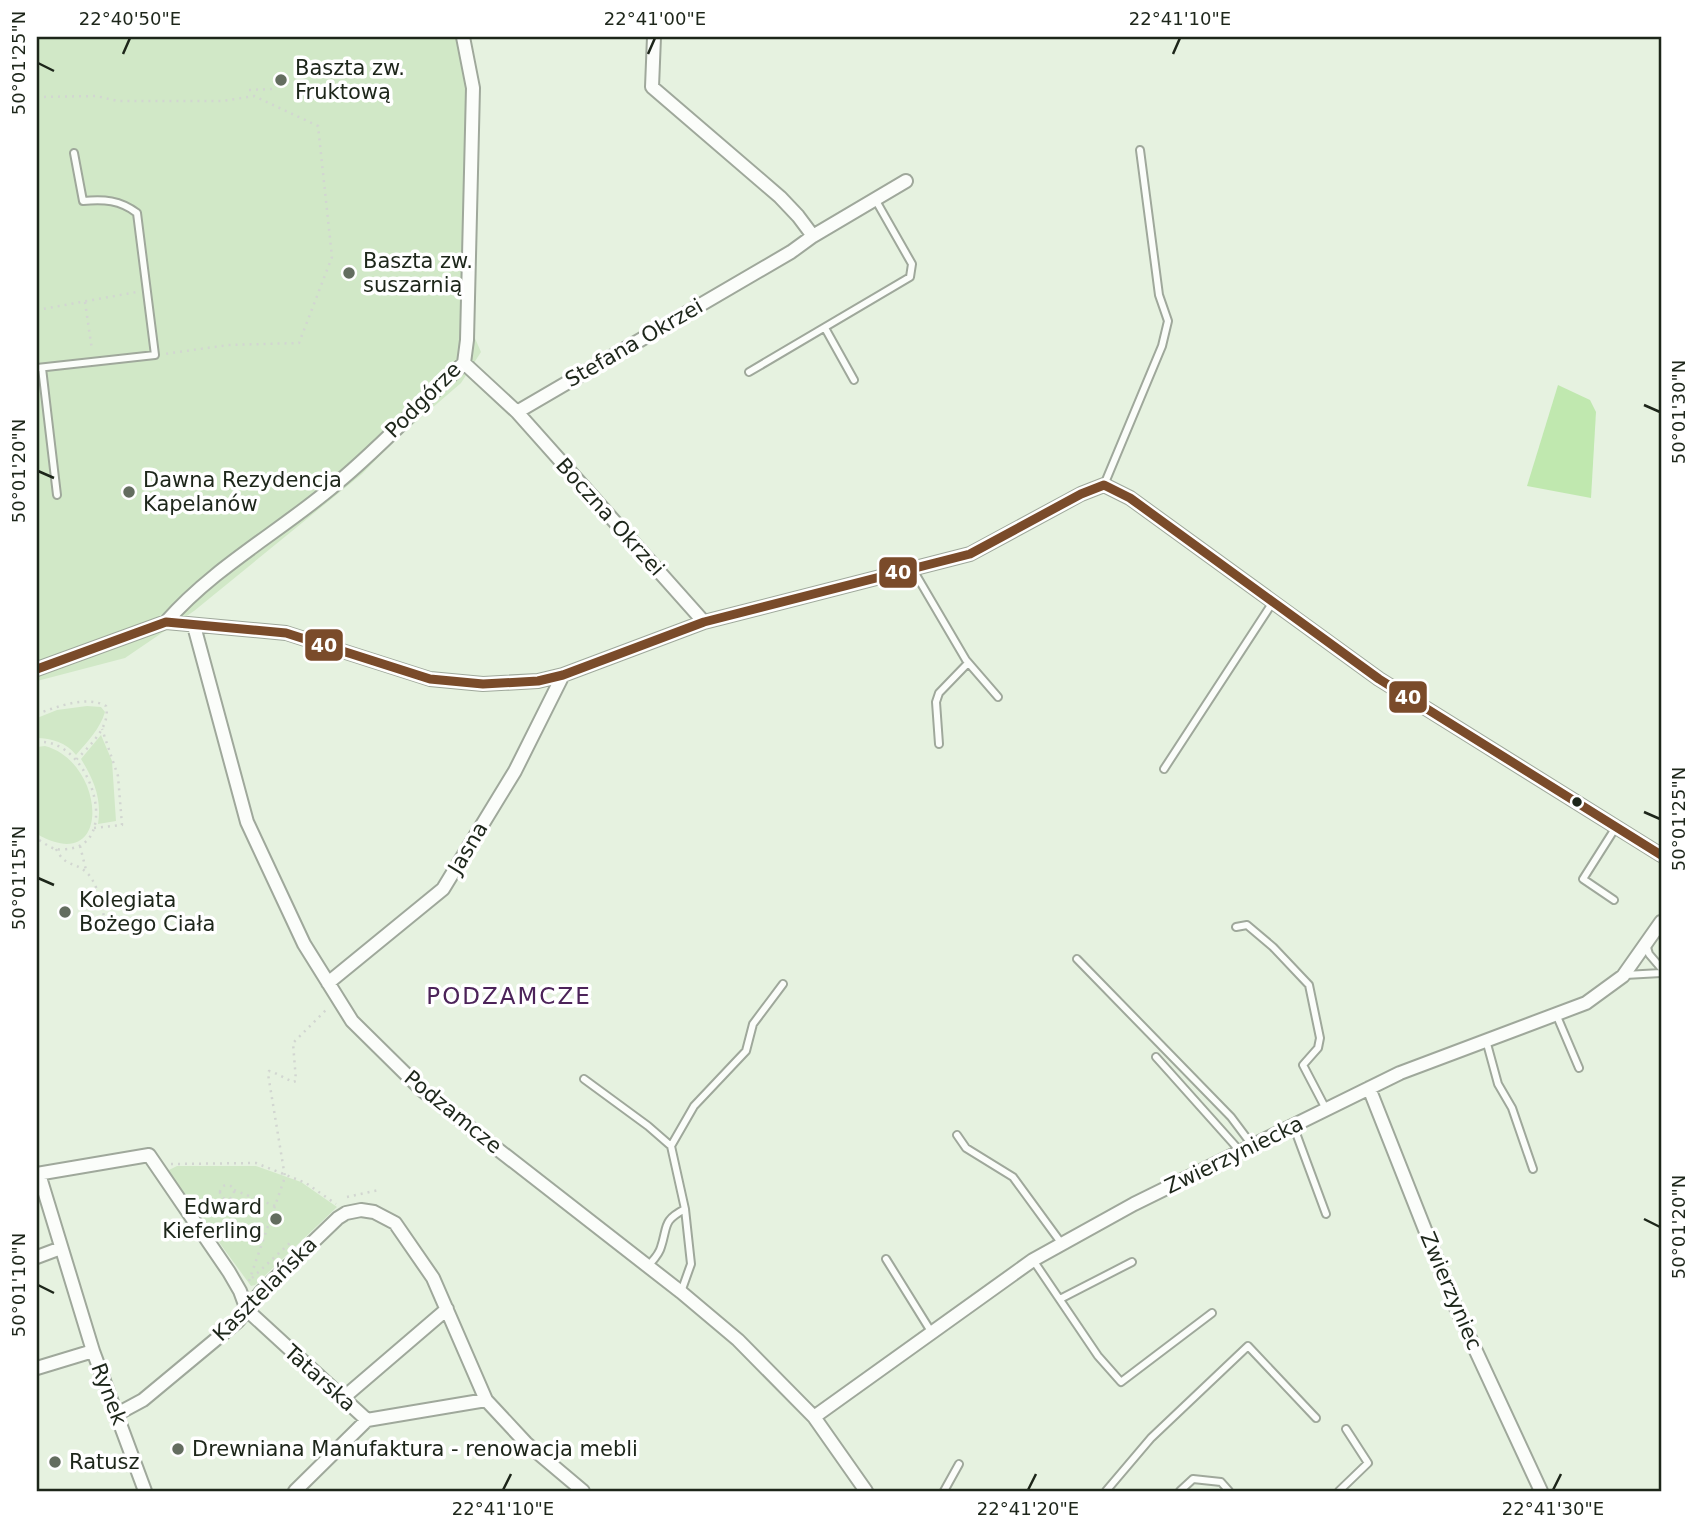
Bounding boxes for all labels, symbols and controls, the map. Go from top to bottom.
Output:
text: 22°40'50"E [79,8,181,29]
text: 22°41'00"E [604,8,706,29]
text: 22°41'10"E [1129,8,1231,29]
text: 50°01'25"N [8,11,29,115]
place label: Baszta zw. Fruktową [295,56,405,104]
marker: Baszta zw. Fruktową [273,72,289,88]
place label: Baszta zw. suszarnią [363,249,473,297]
marker: Baszta zw. suszarnią [341,265,357,281]
street label: Stefana Okrzei [561,294,707,392]
street label: Podgórze [380,357,466,443]
text: 50°01'30"N [1668,360,1689,464]
text: 50°01'20"N [8,419,29,523]
street label: Boczna Okrzei [551,453,669,581]
place label: Dawna Rezydencja Kapelanów [143,468,342,516]
marker: Dawna Rezydencja Kapelanów [121,484,137,500]
line badge: 40 [878,556,918,589]
text: 40 [885,561,911,583]
line badge: 40 [304,628,344,662]
text: 40 [311,634,337,656]
line badge: 40 [1388,680,1428,714]
text: 40 [1395,686,1421,708]
text: 50°01'25"N [1668,767,1689,871]
unlabelled marker [1570,795,1584,809]
street label: Jasna [442,818,493,880]
text: 50°01'15"N [8,826,29,930]
place label: Kolegiata Bożego Ciała [79,888,215,936]
marker: Kolegiata Bożego Ciała [57,904,73,920]
district label: PODZAMCZE [426,983,592,1009]
street label: Podzamcze [400,1066,506,1158]
street label: Zwierzyniecka [1161,1111,1307,1199]
text: 50°01'20"N [1668,1175,1689,1279]
place label: Edward Kieferling [162,1195,262,1243]
marker: Edward Kieferling [268,1211,284,1227]
street label: Zwierzyniec [1415,1228,1487,1354]
street label: Kasztelańska [208,1232,322,1346]
text: 50°01'10"N [8,1233,29,1337]
street label: Tatarska [279,1339,361,1416]
street label: Rynek [86,1360,132,1429]
place label: Drewniana Manufaktura - renowacja mebli [192,1437,638,1461]
marker: Drewniana Manufaktura - renowacja mebli [170,1441,186,1457]
place label: Ratusz [69,1450,140,1474]
marker: Ratusz [47,1454,63,1470]
text: 22°41'10"E [452,1498,554,1519]
text: 22°41'20"E [977,1498,1079,1519]
text: 22°41'30"E [1502,1498,1604,1519]

